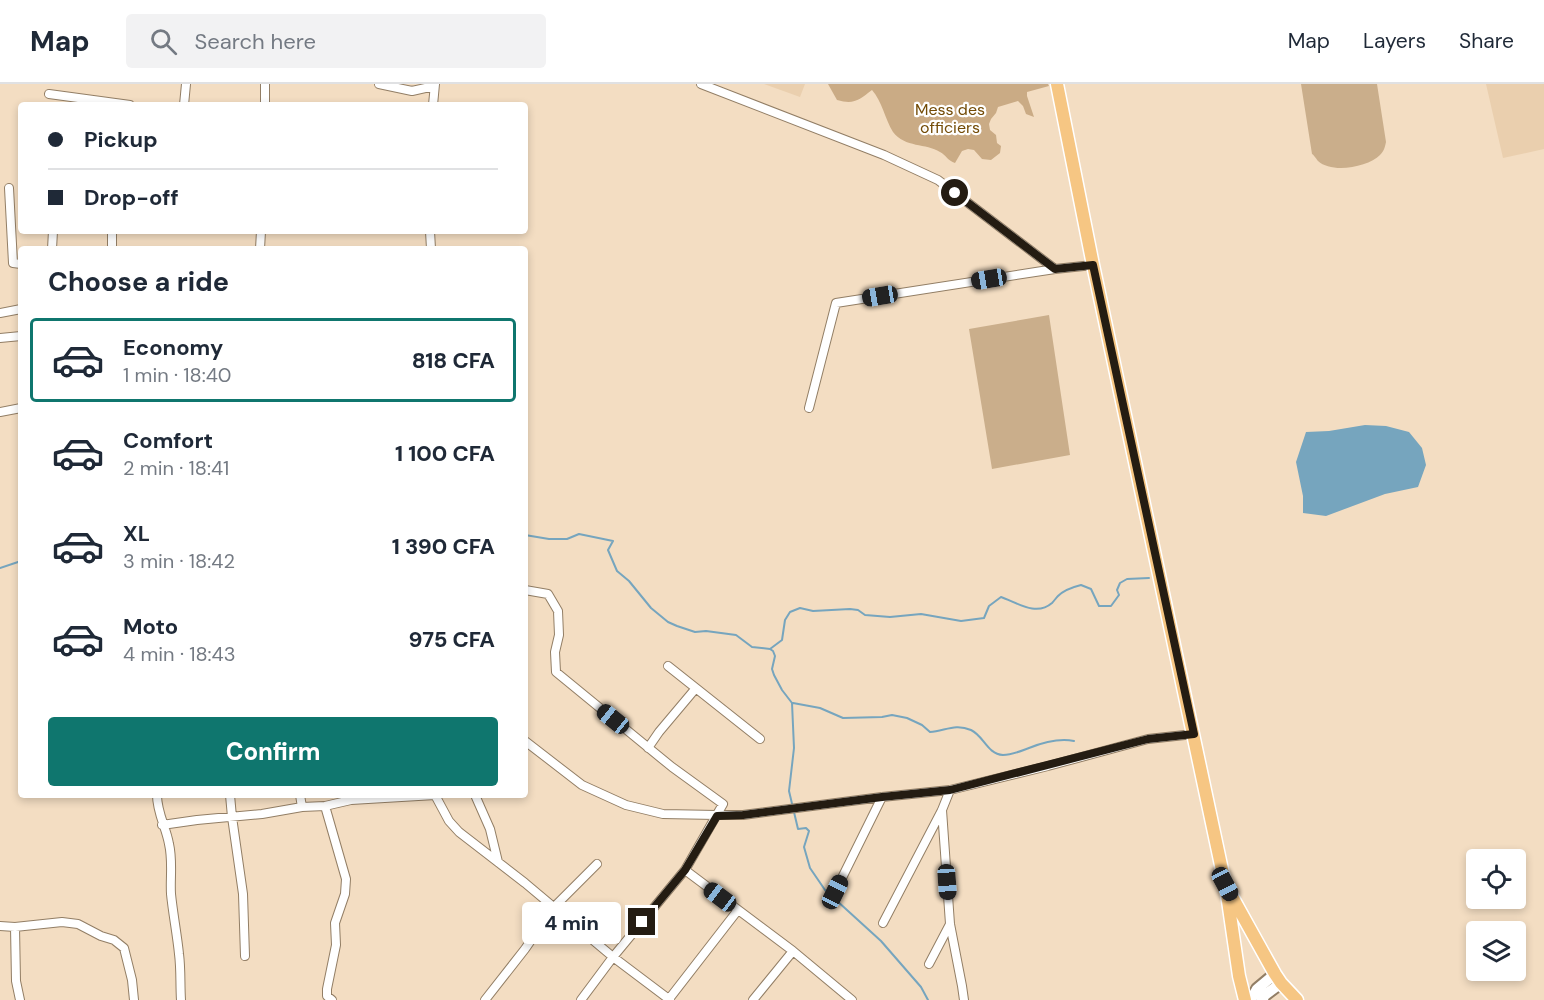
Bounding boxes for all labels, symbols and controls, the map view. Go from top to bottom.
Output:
search box [126,14,546,68]
text: Map [30,23,90,60]
icon: search [147,25,180,58]
text: Search here [195,27,316,56]
text: Map [1288,27,1330,55]
text: Layers [1363,27,1426,55]
text: Share [1459,27,1514,55]
park label: Mess des officiers [915,99,985,138]
text: Pickup [84,125,158,154]
route start [941,179,968,206]
text: Drop-off [84,183,179,212]
text: Choose a ride [48,264,229,299]
car [970,267,1008,291]
car [861,284,899,308]
icon: car [51,333,105,387]
text: Economy [123,333,223,362]
text: 818 CFA [412,346,495,375]
text: 1 min · 18:40 [123,362,232,388]
icon: car [51,426,105,480]
text: Comfort [123,426,213,455]
text: 1 100 CFA [395,439,495,468]
text: 2 min · 18:41 [123,455,229,481]
icon: car [51,519,105,573]
text: XL [123,519,150,548]
text: 1 390 CFA [392,532,495,561]
text: 3 min · 18:42 [123,548,235,574]
icon: car [51,612,105,666]
text: Moto [123,612,178,641]
text: 975 CFA [409,625,495,654]
text: 4 min · 18:43 [123,641,236,667]
car [593,701,633,737]
button: Confirm [48,717,498,786]
map controls [1466,849,1526,981]
button: locate [1466,849,1526,909]
car [937,863,957,901]
car [1209,864,1241,904]
car [819,872,851,912]
car [700,879,740,915]
callout: 4 min [522,901,621,943]
route end [628,908,655,935]
text: 4 min [544,910,599,936]
button: layers [1466,921,1526,981]

